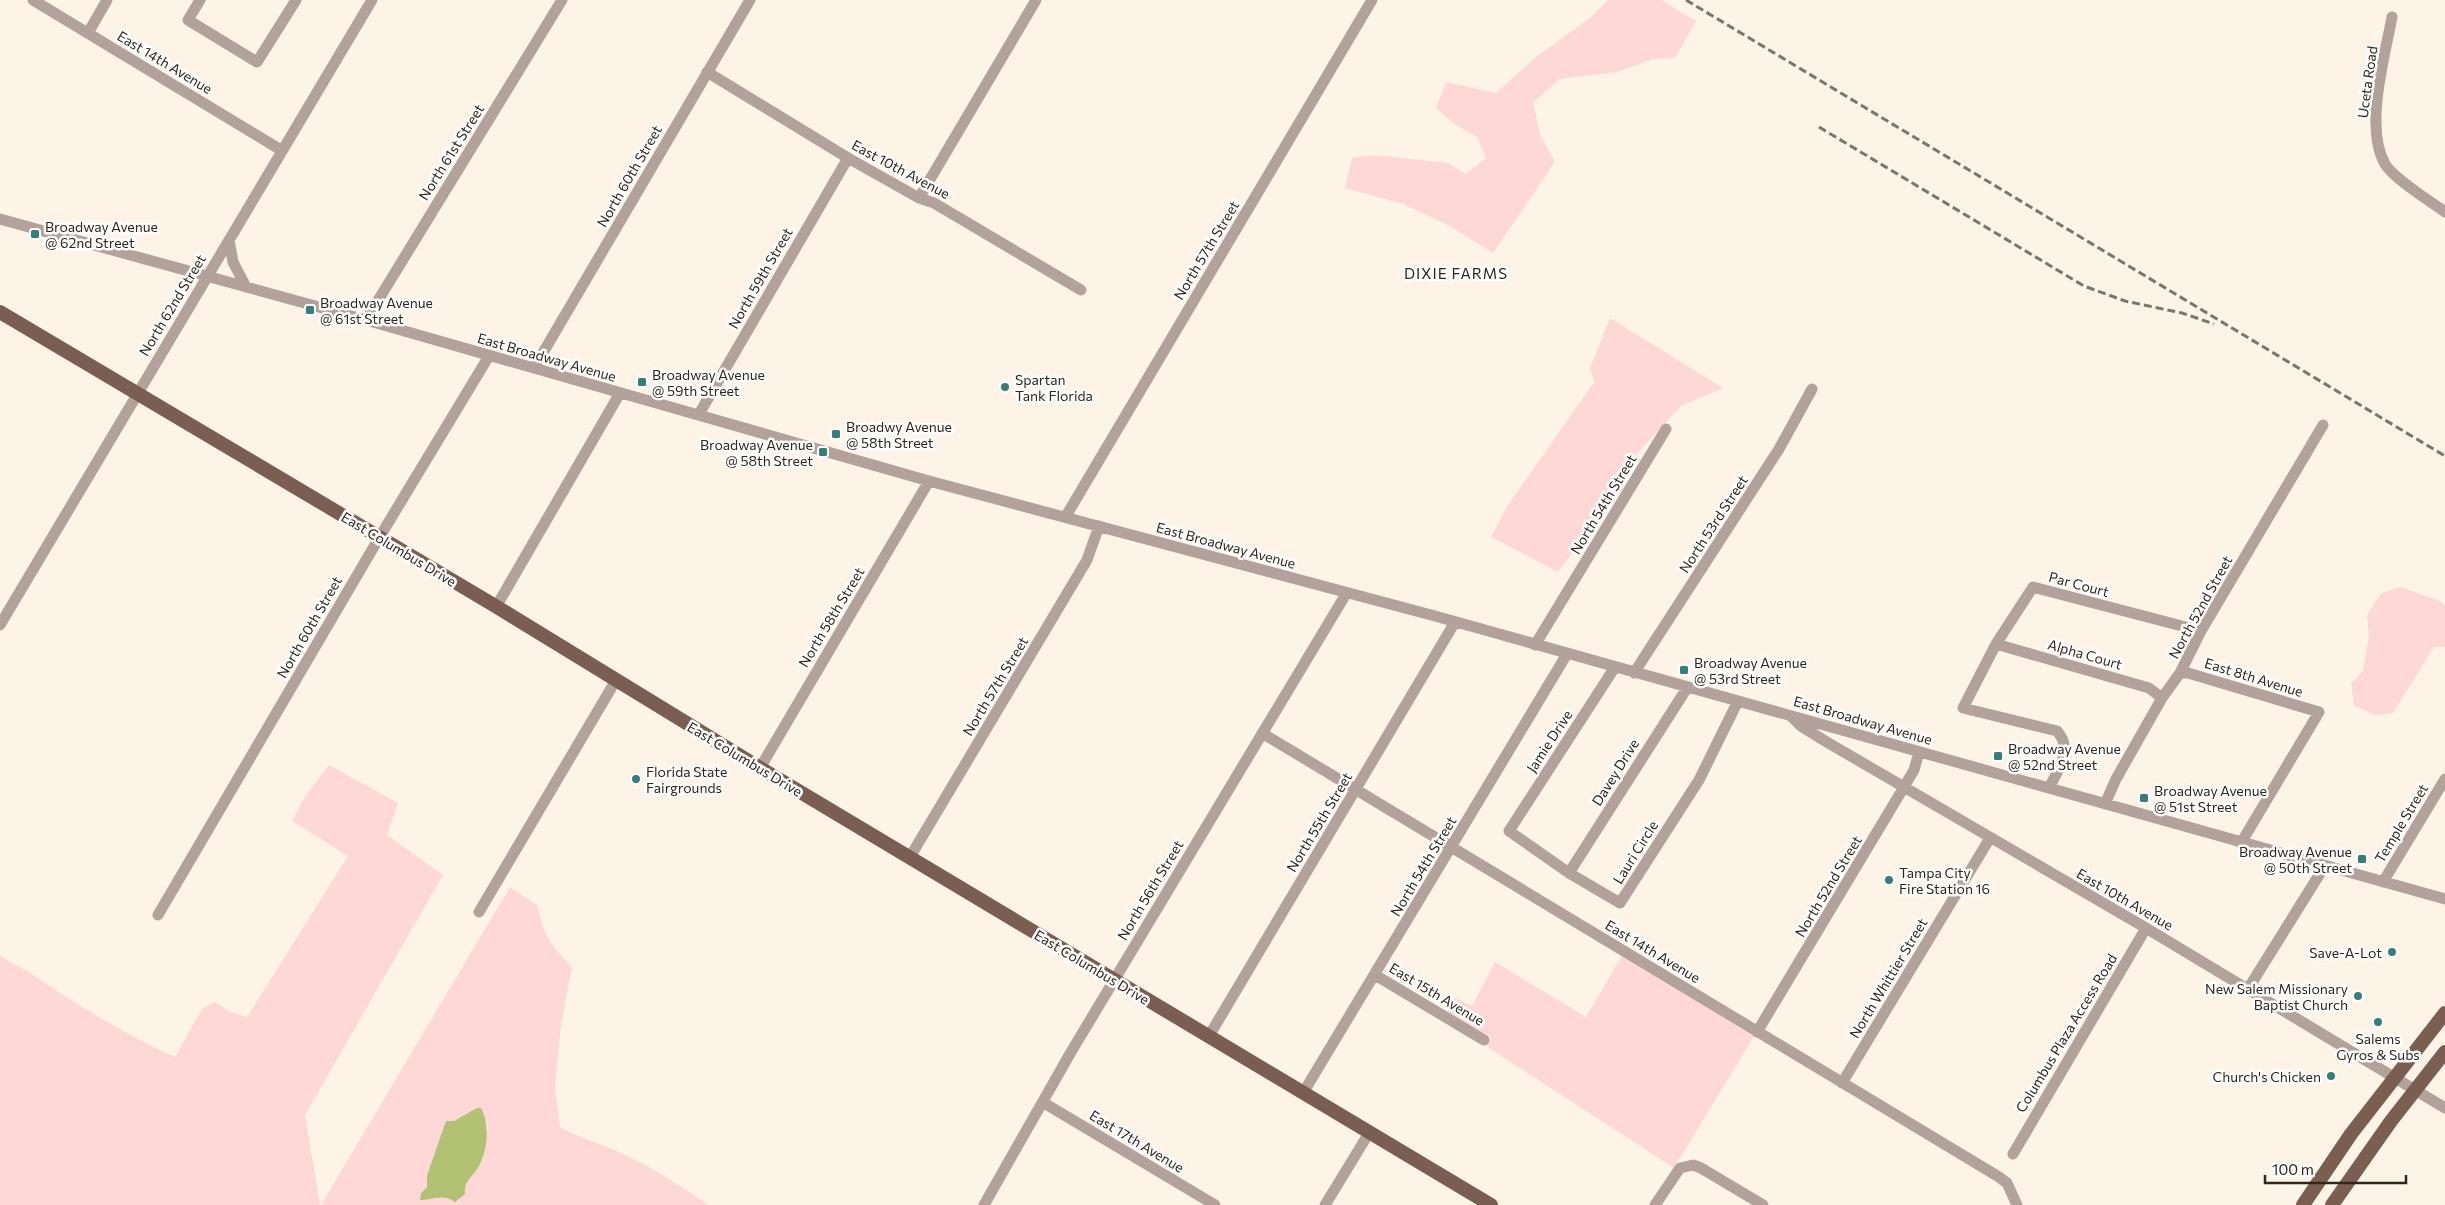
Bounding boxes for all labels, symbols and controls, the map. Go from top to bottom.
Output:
street label: East 14th Avenue [114,27,216,97]
street label: Uceta Road [2354,45,2380,119]
street label: North 61st Street [415,101,487,203]
street label: North 60th Street [593,122,665,230]
street label: East 10th Avenue [849,136,953,202]
street label: North 57th Street [1170,197,1242,303]
place label: Broadway Avenue @ 62nd Street [45,218,158,251]
street label: North 59th Street [724,224,796,331]
marker: Broadway Avenue @ 62nd Street [29,228,41,240]
street label: North 62nd Street [135,251,209,359]
district label: DIXIE FARMS [1404,264,1508,282]
place label: Broadway Avenue @ 61st Street [320,294,433,327]
marker: Broadway Avenue @ 61st Street [304,304,316,316]
street label: East Broadway Avenue [476,329,618,385]
place label: Broadway Avenue @ 59th Street [652,366,765,399]
place label: Spartan Tank Florida [1015,371,1093,404]
marker: Broadway Avenue @ 59th Street [636,376,648,388]
marker: Spartan Tank Florida [999,381,1011,393]
place label: Broadwy Avenue @ 58th Street [846,418,952,451]
marker: Broadwy Avenue @ 58th Street [830,428,842,440]
place label: Broadway Avenue @ 58th Street [700,436,813,469]
marker: Broadway Avenue @ 58th Street [817,446,829,458]
street label: North 54th Street [1567,451,1640,557]
street label: North 53rd Street [1675,472,1751,576]
street label: East Columbus Drive [339,508,459,590]
street label: East Broadway Avenue [1155,518,1297,572]
street label: North 52nd Street [2165,552,2235,661]
street label: North 58th Street [794,564,868,670]
street label: Par Court [2047,568,2111,600]
street label: North 60th Street [273,573,345,681]
street label: North 57th Street [959,633,1031,739]
street label: Alpha Court [2046,635,2124,673]
place label: Broadway Avenue @ 53rd Street [1694,654,1807,687]
street label: East 8th Avenue [2203,654,2305,700]
marker: Broadway Avenue @ 53rd Street [1678,664,1690,676]
street label: East Broadway Avenue [1792,692,1934,748]
street label: Jamie Drive [1523,707,1575,775]
street label: East Columbus Drive [685,718,805,800]
street label: Davey Drive [1588,736,1642,808]
place label: Broadway Avenue @ 52nd Street [2008,740,2121,773]
marker: Broadway Avenue @ 52nd Street [1992,750,2004,762]
place label: Florida State Fairgrounds [646,763,727,796]
street label: North 55th Street [1283,769,1356,875]
marker: Florida State Fairgrounds [630,773,642,785]
street label: Temple Street [2371,780,2431,866]
place label: Broadway Avenue @ 51st Street [2154,782,2267,815]
marker: Broadway Avenue @ 51st Street [2138,792,2150,804]
street label: North 54th Street [1387,813,1460,919]
street label: Lauri Circle [1609,817,1661,887]
street label: North 52nd Street [1791,832,1865,940]
street label: North 56th Street [1113,837,1187,943]
place label: Broadway Avenue @ 50th Street [2239,843,2352,876]
marker: Broadway Avenue @ 50th Street [2356,853,2368,865]
place label: Tampa City Fire Station 16 [1899,864,1990,897]
street label: East 10th Avenue [2074,864,2176,934]
marker: Tampa City Fire Station 16 [1883,874,1895,886]
street label: North Whittier Street [1845,915,1931,1041]
street label: East 14th Avenue [1602,916,1704,986]
street label: East Columbus Drive [1032,926,1152,1008]
place label: Save-A-Lot [2309,944,2382,961]
marker: Save-A-Lot [2386,946,2398,958]
street label: Columbus Plaza Access Road [2012,951,2120,1115]
street label: East 15th Avenue [1387,959,1487,1029]
place label: New Salem Missionary Baptist Church [2205,980,2348,1013]
marker: New Salem Missionary Baptist Church [2352,990,2364,1002]
marker: Salems Gyros & Subs [2372,1016,2384,1028]
place label: Salems Gyros & Subs [2336,1030,2420,1063]
place label: Church's Chicken [2213,1068,2321,1085]
marker: Church's Chicken [2325,1070,2337,1082]
street label: East 17th Avenue [1087,1106,1187,1176]
scale bar [2265,1152,2406,1184]
text: 100 m [2272,1160,2314,1178]

